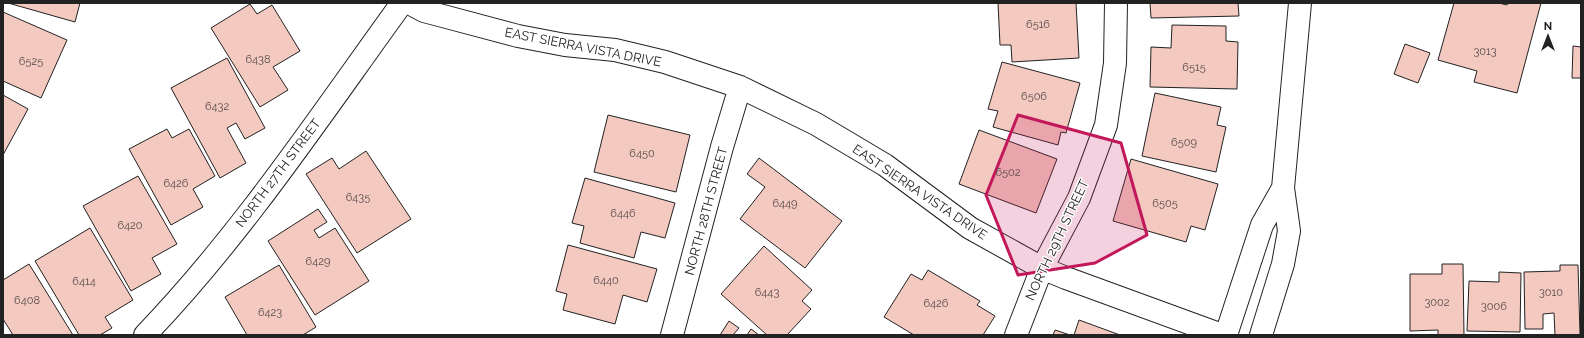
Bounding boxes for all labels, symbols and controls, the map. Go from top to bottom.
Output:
north arrow [1528,16,1568,56]
house number: 6516 [1026,18,1050,31]
text: N [1544,20,1552,33]
street label: EAST SIERRA VISTA DRIVE [504,24,663,70]
house number: 3013 [1473,45,1497,58]
house number: 6438 [245,53,271,66]
house number: 6525 [19,55,43,68]
house number: 6515 [1182,61,1206,74]
house number: 6506 [1021,90,1047,103]
house number: 6432 [205,100,229,113]
street label: NORTH 27TH STREET [232,116,324,230]
house number: 6509 [1171,136,1197,149]
street label: EAST SIERRA VISTA DRIVE [850,141,990,243]
street label: NORTH 28TH STREET [682,145,730,277]
house number: 6450 [629,147,655,160]
house number: 6502 [995,166,1021,179]
house number: 6426 [163,177,189,190]
street label: NORTH 29TH STREET [1022,177,1092,303]
house number: 6435 [346,191,370,204]
house number: 6449 [772,197,798,210]
house number: 6505 [1152,197,1178,210]
house number: 6446 [610,207,636,220]
house number: 6420 [117,219,143,232]
house number: 6429 [306,255,330,268]
house number: 6440 [593,274,619,287]
house number: 6414 [72,275,96,288]
house number: 6443 [755,286,779,299]
house number: 3010 [1539,286,1563,299]
house number: 6408 [14,294,40,307]
house number: 3002 [1424,296,1450,309]
house number: 6426 [923,297,949,310]
house number: 3006 [1481,300,1507,313]
house number: 6423 [258,306,282,319]

